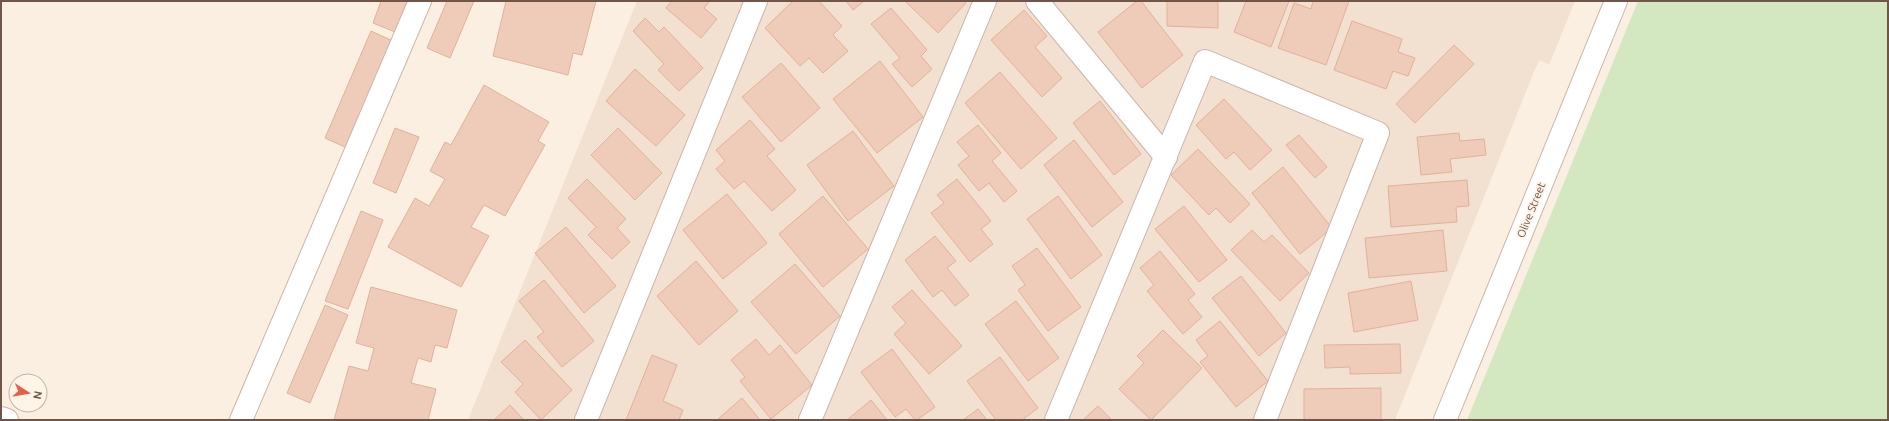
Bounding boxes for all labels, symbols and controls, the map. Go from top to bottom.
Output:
street label: Olive Street [1514,180,1548,239]
north arrow [8,373,48,413]
text: N [31,390,45,400]

